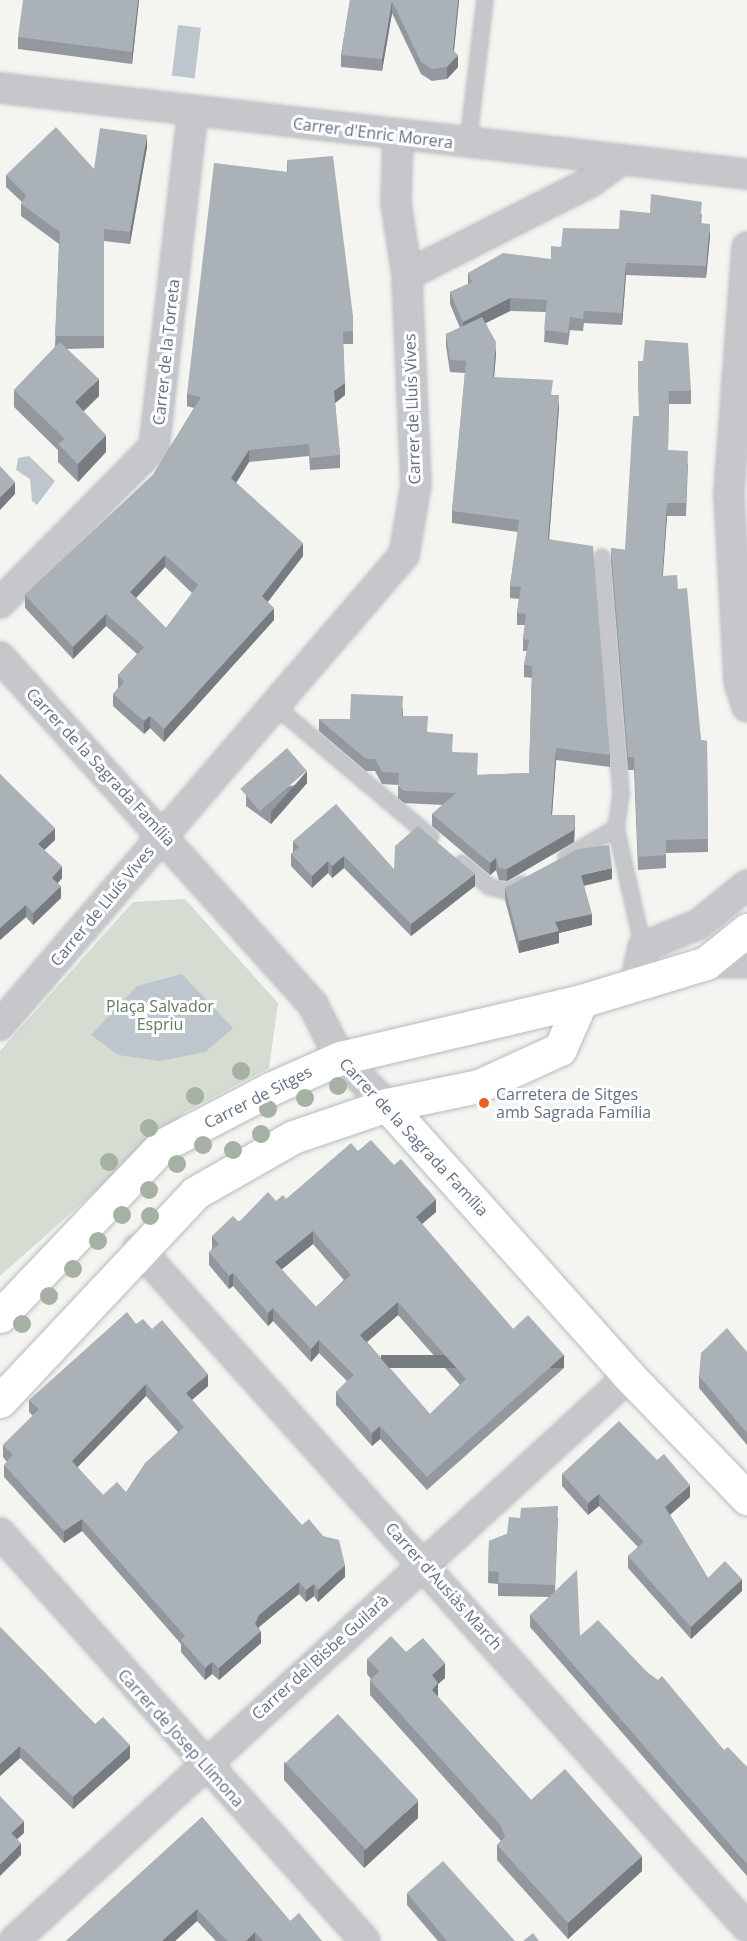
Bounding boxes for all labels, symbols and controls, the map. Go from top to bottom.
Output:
street label: Carrer d'Enric Morera [292,114,454,152]
street label: Carrer de la Torreta [149,278,183,426]
street label: Carrer de Lluís Vives [400,333,424,485]
street label: Carrer de la Sagrada Família [23,684,179,850]
street label: Carrer de Lluís Vives [46,842,158,970]
park label: Plaça Salvador Espriu [106,996,214,1034]
street label: Carrer de la Sagrada Família [336,1054,492,1220]
street label: Carrer de Sitges [201,1062,315,1132]
place label: Carretera de Sitges amb Sagrada Família [496,1084,651,1122]
marker: Carretera de Sitges amb Sagrada Família [477,1096,491,1110]
street label: Carrer d'Ausiàs March [382,1518,506,1654]
street label: Carrer del Bisbe Guilarà [248,1590,392,1724]
street label: Carrer de Josep Llimona [114,1665,248,1811]

